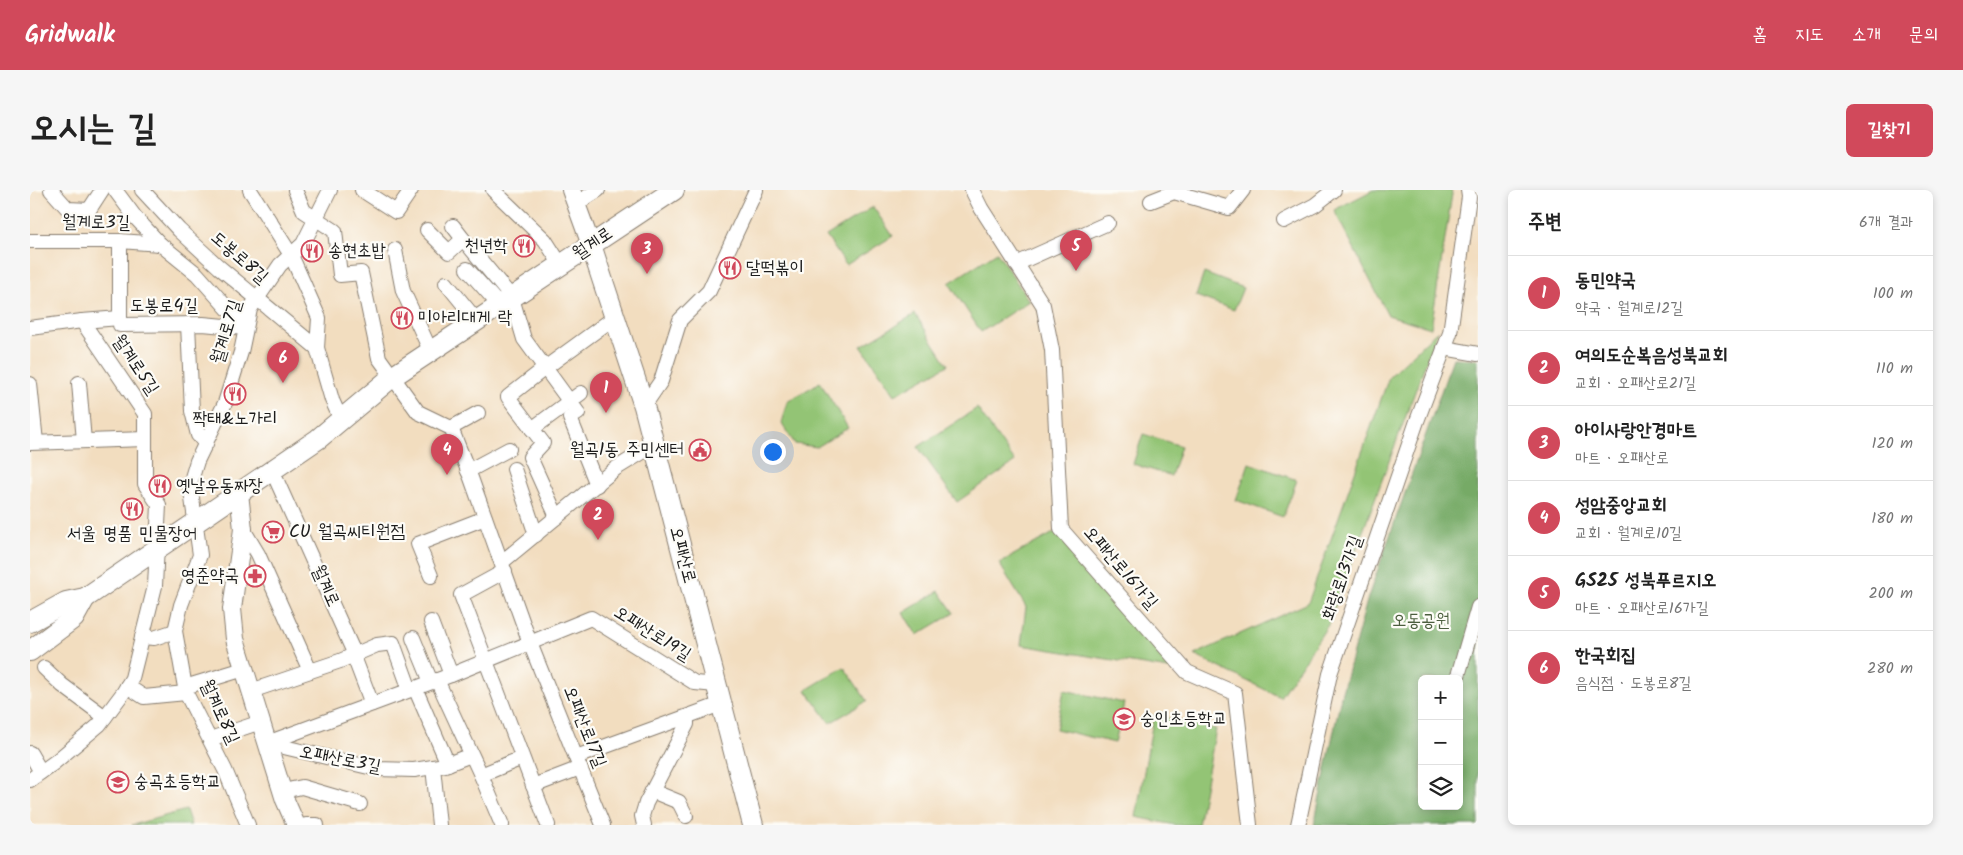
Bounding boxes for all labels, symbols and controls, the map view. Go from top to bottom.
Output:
text: Gridwalk [25,16,115,55]
text: 홈 [1753,21,1767,50]
text: 지도 [1795,21,1824,50]
text: 소개 [1852,21,1881,50]
text: 문의 [1909,21,1938,50]
text: 오시는 길 [30,102,156,158]
button: 길찾기 [1846,104,1933,157]
text: 주변 [1528,206,1562,239]
street label: 월계로3길 [62,208,131,238]
text: 6개 결과 [1859,210,1913,235]
street label: 월계로 [567,220,619,268]
street label: 도봉로8길 [204,224,275,292]
pin: 5 [1060,230,1092,271]
place label: 천년학 [465,232,508,261]
pin: 3 [631,233,663,274]
restaurant icon: 천년학 [512,234,536,258]
place label: 송현초밥 [328,237,386,266]
restaurant icon: 송현초밥 [300,239,324,263]
place label: 달떡볶이 [746,254,804,283]
restaurant icon: 달떡볶이 [718,256,742,280]
text: 동민약국 [1575,266,1636,296]
text: 1 [1542,281,1546,306]
text: 100 m [1873,281,1913,306]
street label: 도봉로4길 [130,292,198,321]
street label: 월계로7길 [203,296,251,368]
text: 약국 · 월계로12길 [1575,296,1683,321]
place label: 미아리대게 락 [418,304,513,333]
restaurant icon: 미아리대게 락 [390,306,414,330]
street label: 월계로5길 [104,329,166,402]
text: 여의도순복음성북교회 [1575,341,1728,371]
pin: 6 [267,342,299,383]
text: 2 [1539,356,1549,381]
text: 110 m [1876,356,1913,381]
text: 교회 · 오패산로21길 [1575,371,1696,396]
pin: 1 [590,372,622,413]
restaurant icon: 짝태&노가리 [223,382,247,406]
place label: 짝태&노가리 [192,405,278,434]
text: 아이사랑안경마트 [1575,416,1697,446]
text: 3 [1540,431,1548,456]
text: 120 m [1872,431,1913,456]
pin: 4 [431,434,463,475]
place label: 월곡1동 주민센터 [570,436,684,465]
public building icon: 월곡1동 주민센터 [688,438,712,462]
your location [760,439,786,465]
text: 마트 · 오패산로 [1575,446,1669,471]
place label: 옛날우동짜장 [176,472,263,501]
restaurant icon: 옛날우동짜장 [148,474,172,498]
text: 성암중앙교회 [1575,491,1667,521]
restaurant icon: 서울 명품 민물장어 [120,497,144,521]
pin: 2 [582,499,614,540]
text: 4 [1540,506,1548,531]
text: 180 m [1871,506,1913,531]
place label: CU 월곡씨티원점 [289,518,405,547]
place label: 서울 명품 민물장어 [67,520,197,549]
supermarket icon: CU 월곡씨티원점 [261,520,285,544]
street label: 오패산로16가길 [1075,520,1165,617]
text: 교회 · 월계로10길 [1575,521,1682,546]
street label: 오패산로 [660,523,704,587]
street label: 화랑로13가길 [1315,531,1371,624]
street label: 월계로 [303,560,347,612]
place label: 영준약국 [181,562,239,591]
pharmacy icon: 영준약국 [243,564,267,588]
text: GS25 성북푸르지오 [1575,566,1717,596]
text: 5 [1540,581,1548,606]
text: 200 m [1869,581,1913,606]
text: 마트 · 오패산로16가길 [1575,596,1709,621]
street label: 오패산로19길 [607,599,697,670]
park label: 오동공원 [1392,607,1450,636]
text: 한국회집 [1575,641,1636,671]
text: 6 [1540,656,1548,681]
text: 280 m [1867,656,1913,681]
text: 음식점 · 도봉로8길 [1575,671,1691,696]
street label: 월계로8길 [191,675,247,750]
map controls [1418,675,1463,810]
button: + [1418,675,1463,720]
street label: 오패산로17길 [554,682,614,773]
place label: 숭인초등학교 [1140,705,1227,734]
school or university icon: 숭인초등학교 [1112,707,1136,731]
button: − [1418,720,1463,765]
street label: 오패산로3길 [297,738,384,782]
button: layers [1418,765,1463,810]
place label: 숭곡초등학교 [134,768,221,797]
school or university icon: 숭곡초등학교 [106,770,130,794]

